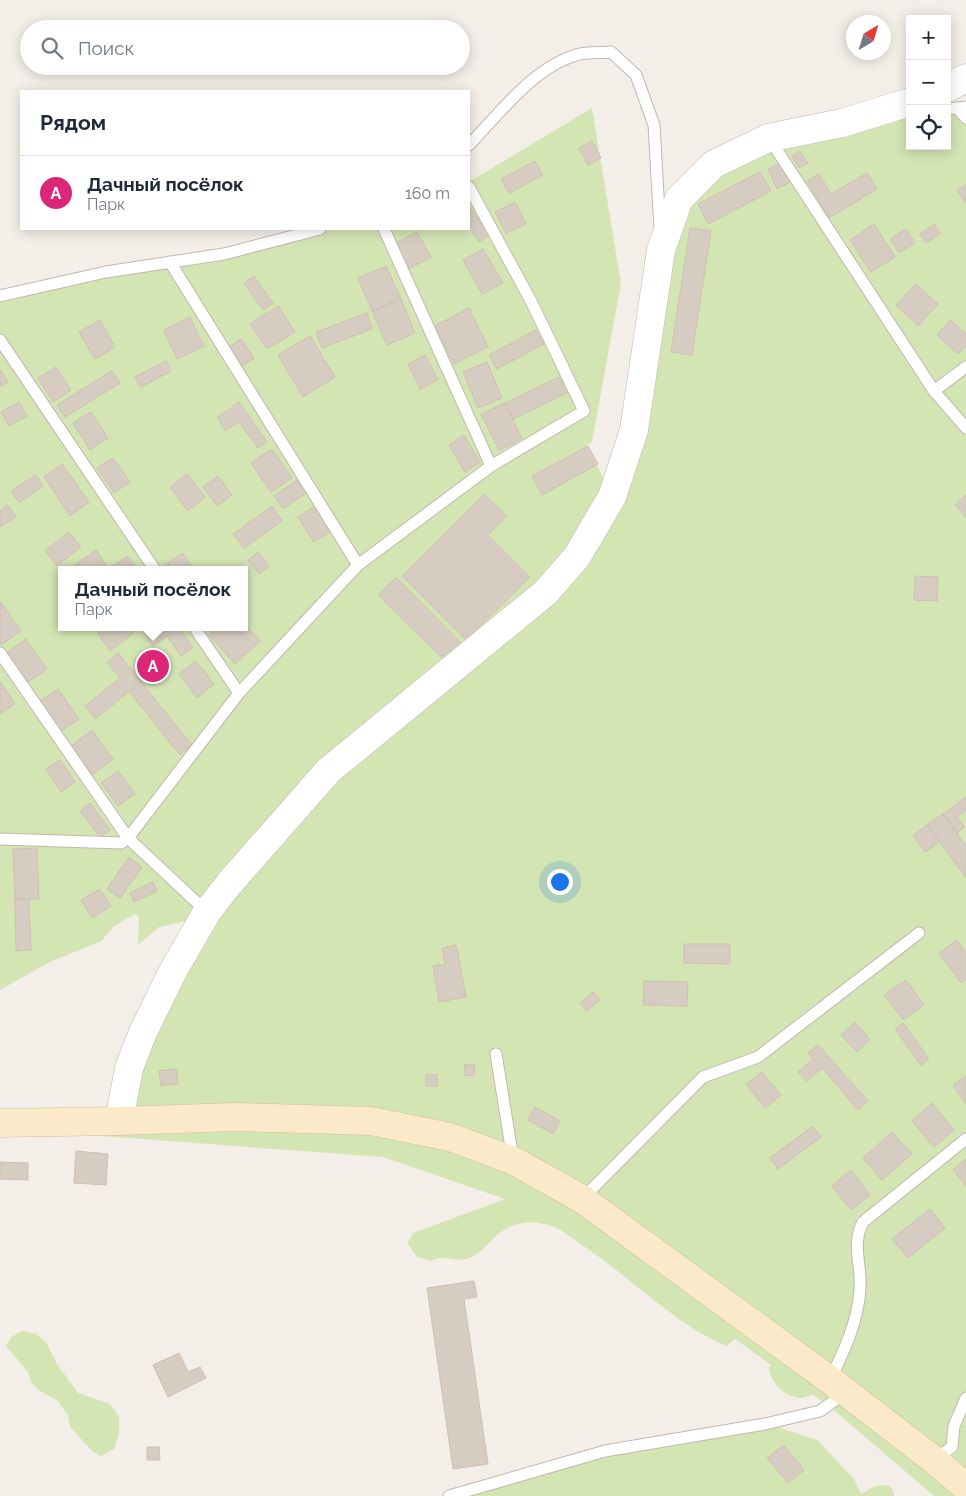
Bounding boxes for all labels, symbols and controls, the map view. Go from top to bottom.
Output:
north arrow [846,15,891,60]
map controls [906,15,951,150]
button: + [906,15,951,60]
search box [20,20,470,75]
icon: search [38,34,66,62]
text: Поиск [78,37,134,59]
button: − [906,60,951,105]
button: locate [906,105,951,150]
text: Рядом [40,110,106,135]
text: Дачный посёлок [87,173,244,195]
text: A [51,184,61,203]
text: 160 m [405,184,450,203]
text: Парк [87,195,125,214]
popup [58,566,248,631]
text: Дачный посёлок [75,578,231,600]
text: Парк [75,600,113,619]
pin: A [137,647,169,685]
your location [547,869,573,895]

